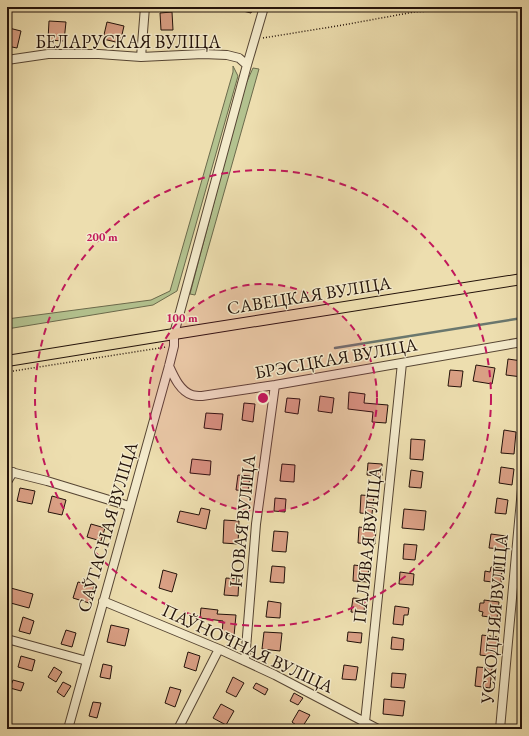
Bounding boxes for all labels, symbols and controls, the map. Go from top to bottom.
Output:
street label: БЕЛАРУСКАЯ ВУЛІЦА [35,30,221,53]
text: 200 m [86,229,118,245]
street label: САВЕЦКАЯ ВУЛІЦА [225,271,393,319]
text: 100 m [166,310,198,326]
street label: БРЭСЦКАЯ ВУЛІЦА [253,332,420,384]
centre of rings [256,391,270,405]
street label: САЎГАСНАЯ ВУЛІЦА [72,438,143,615]
street label: НОВАЯ ВУЛІЦА [224,453,260,588]
street label: ПАЛЯВАЯ ВУЛІЦА [347,465,387,624]
street label: УСХОДНЯЯ ВУЛІЦА [475,533,513,706]
street label: ПАЎНОЧНАЯ ВУЛІЦА [159,598,338,698]

